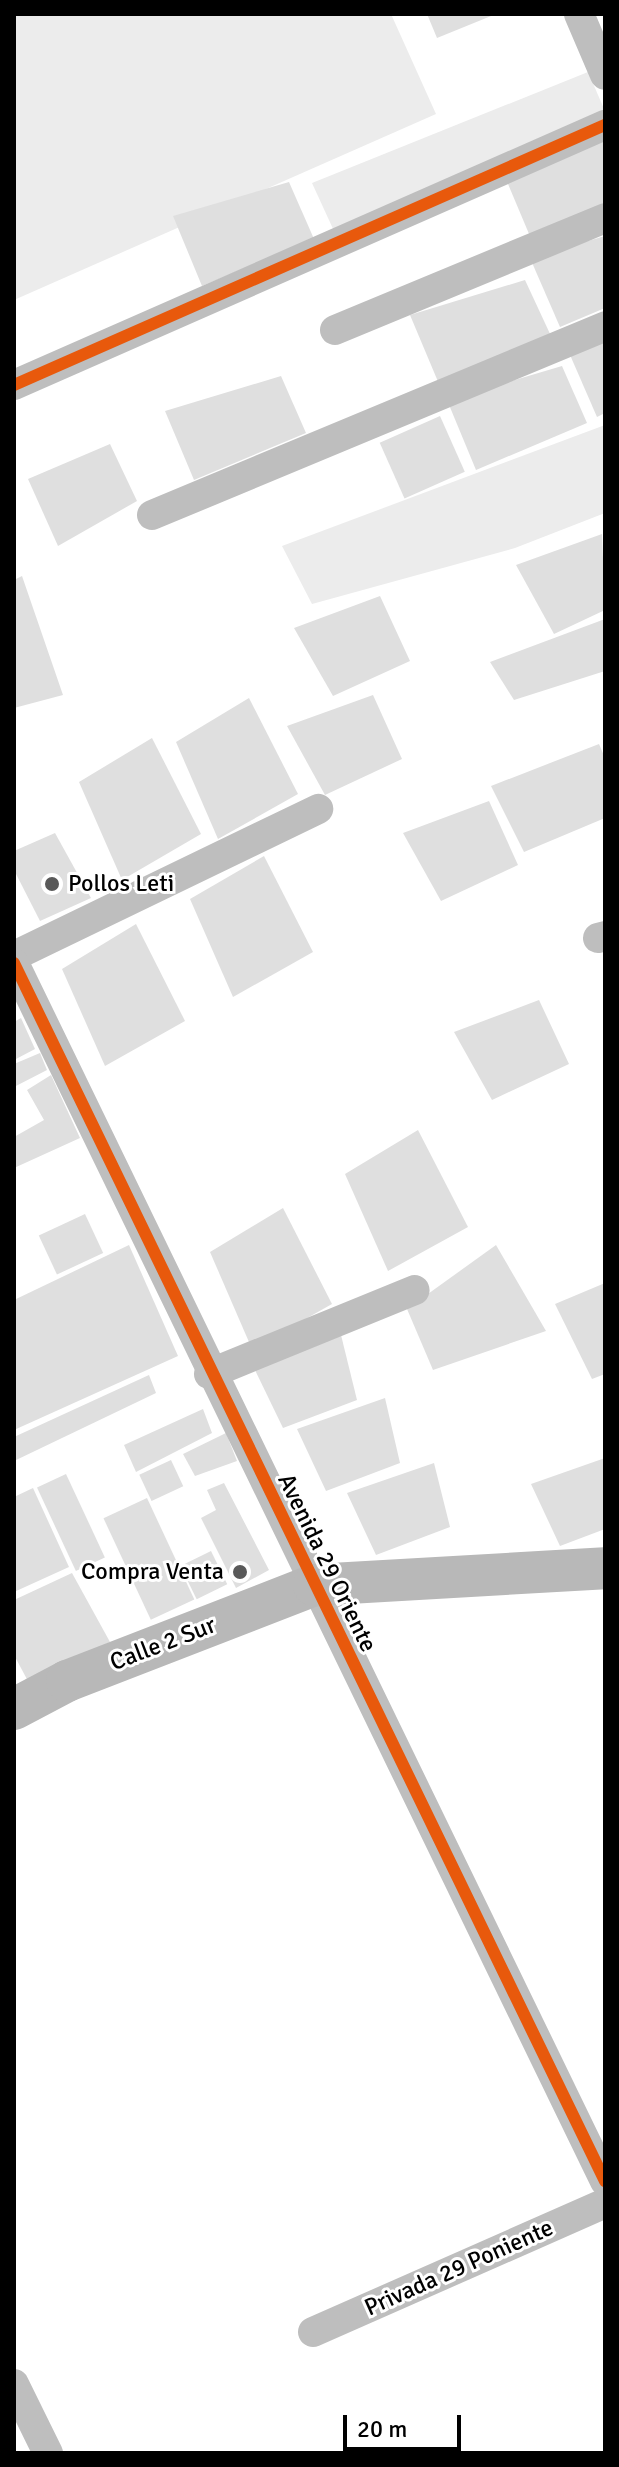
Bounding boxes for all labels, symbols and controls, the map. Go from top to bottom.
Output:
place label: Pollos Leti [68,870,174,898]
marker: Pollos Leti [43,875,61,893]
street label: Avenida 29 Oriente [271,1469,383,1657]
place label: Compra Venta [81,1558,224,1586]
marker: Compra Venta [231,1563,249,1581]
street label: Calle 2 Sur [106,1611,220,1677]
street label: Privada 29 Poniente [360,2213,558,2323]
scale bar [347,2399,465,2449]
text: 20 m [357,2414,407,2444]

